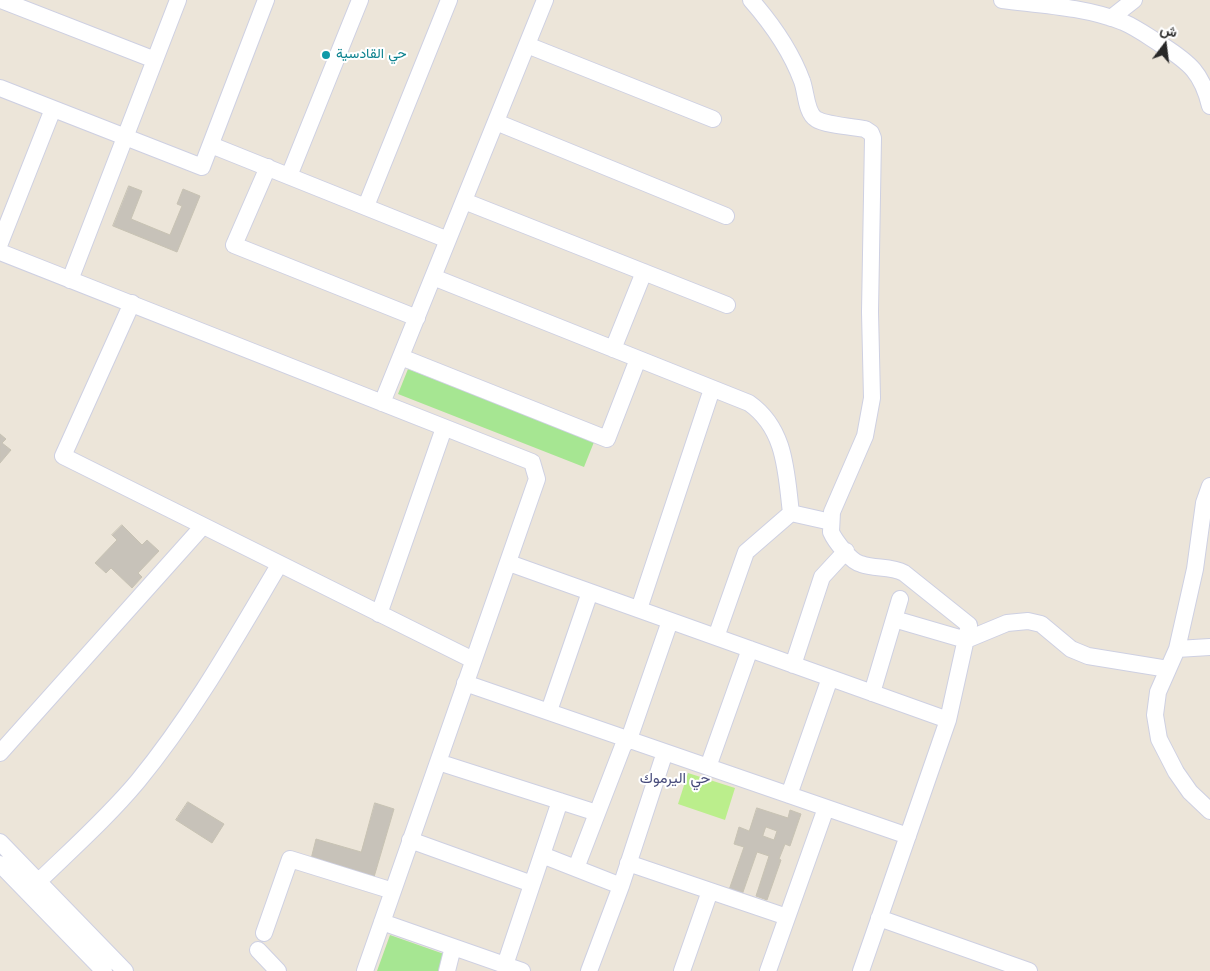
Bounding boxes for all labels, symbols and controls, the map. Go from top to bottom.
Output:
text: ش [1158,19,1180,42]
north arrow [1140,20,1190,70]
place label: حي القادسية [336,47,407,63]
marker: حي القادسية [320,49,332,61]
district label: حي اليرموك [640,770,710,788]

